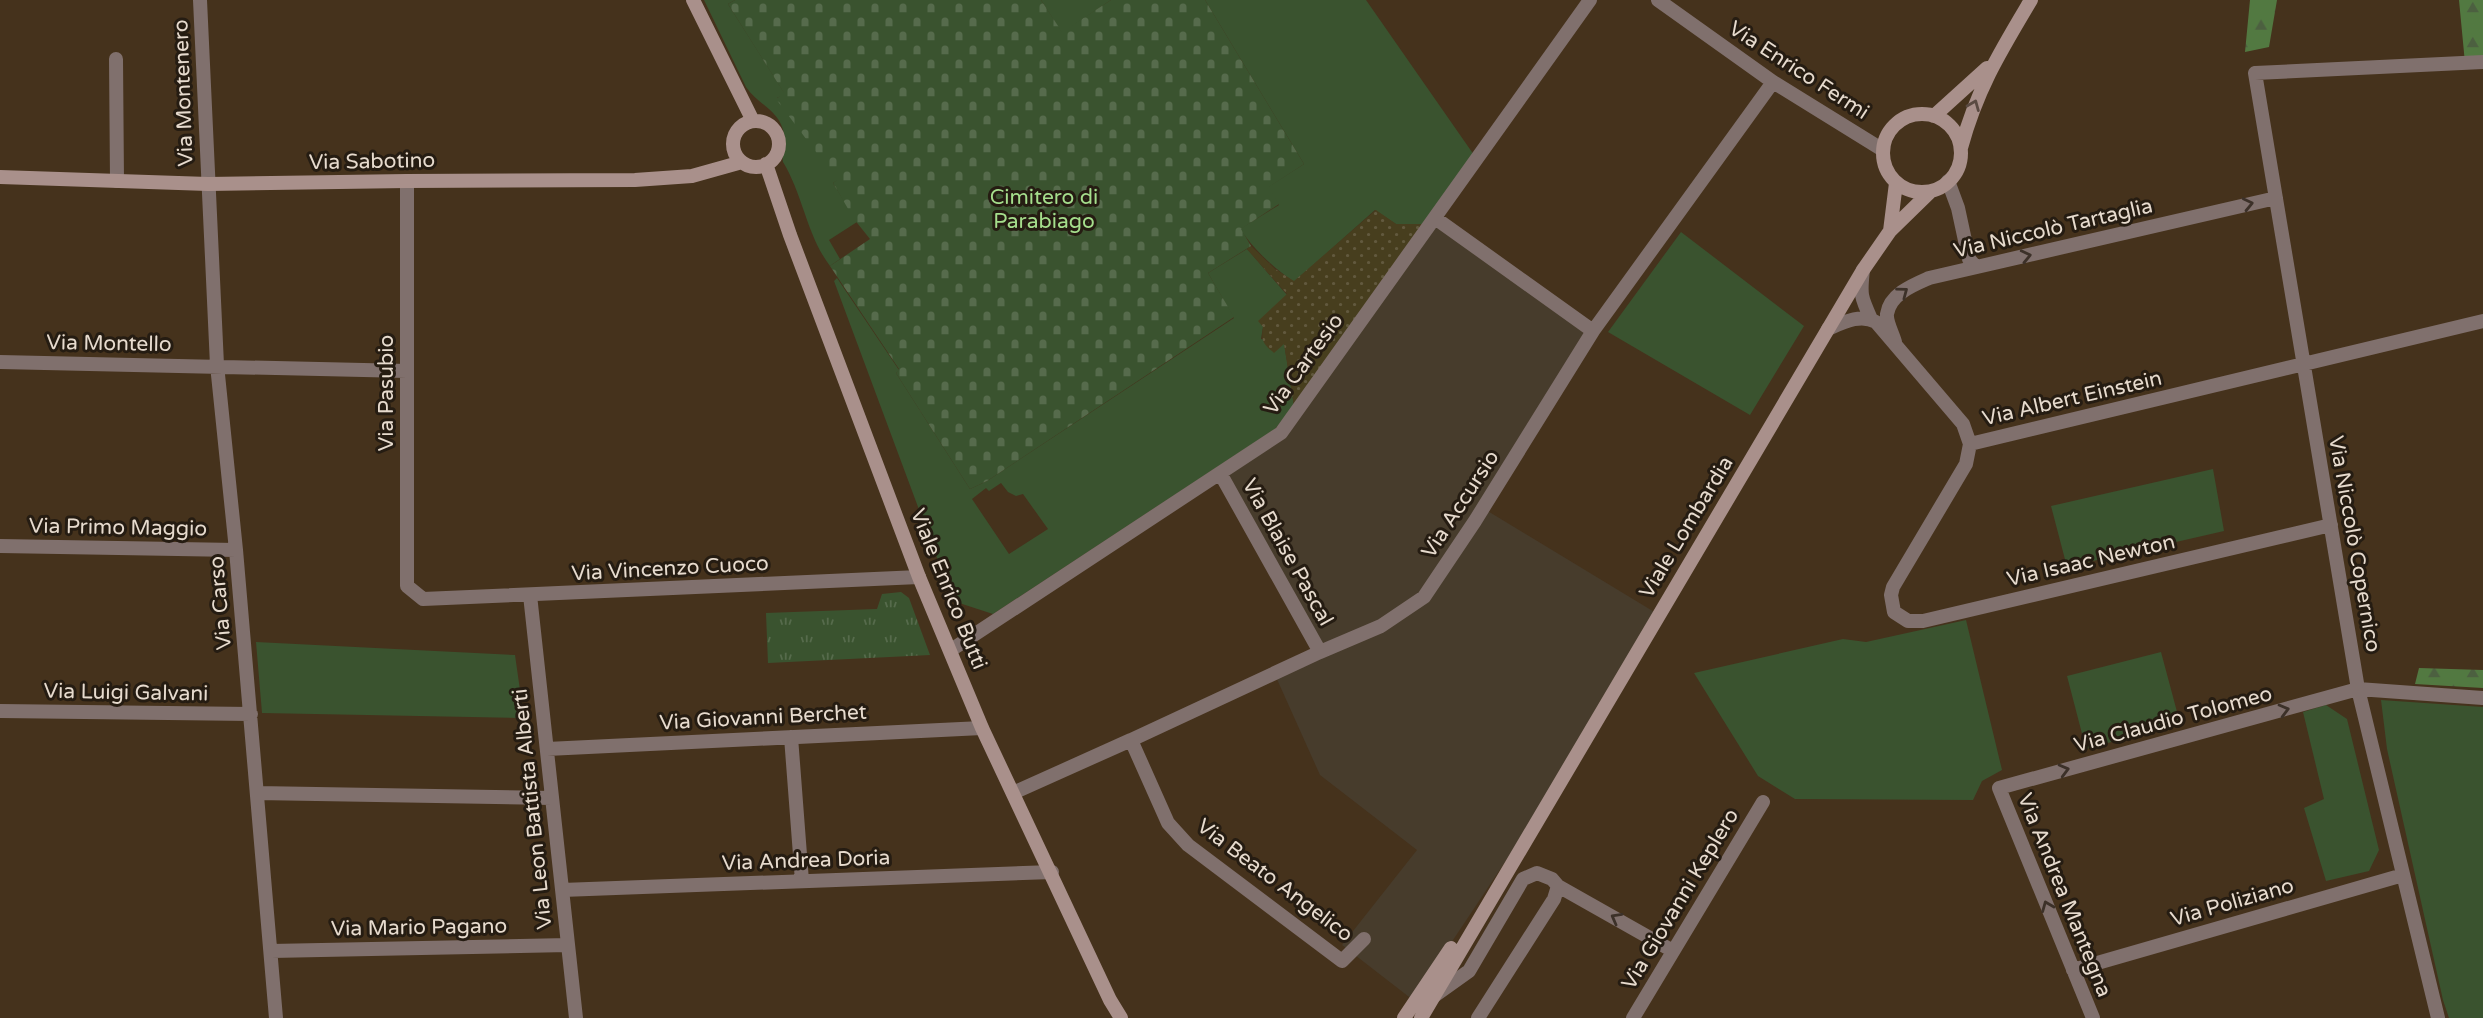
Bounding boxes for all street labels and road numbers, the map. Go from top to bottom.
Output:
street label: Via Enrico Fermi [1724,16,1873,125]
street label: Via Montenero [168,19,199,167]
street label: Via Sabotino [309,148,435,175]
street label: Via Niccolò Tartaglia [1951,193,2155,264]
street label: Via Cartesio [1258,309,1349,420]
street label: Via Montello [46,330,172,357]
street label: Via Pasubio [374,335,399,451]
street label: Via Albert Einstein [1980,366,2164,431]
street label: Via Niccolò Copernico [2323,434,2386,654]
street label: Via Accursio [1416,446,1505,563]
street label: Viale Lombardia [1634,452,1739,603]
street label: Via Blaise Pascal [1237,474,1338,630]
street label: Viale Enrico Butti [905,505,992,673]
street label: Via Primo Maggio [29,513,207,542]
street label: Via Isaac Newton [2005,529,2178,592]
street label: Via Vincenzo Cuoco [571,551,769,586]
street label: Via Carso [204,555,237,651]
street label: Via Luigi Galvani [43,679,209,706]
street label: Via Claudio Tolomeo [2071,681,2275,758]
street label: Via Leon Battista Alberti [507,687,558,930]
street label: Via Giovanni Berchet [659,700,867,735]
street label: Via Andrea Mantegna [2012,790,2117,1001]
street label: Via Giovanni Keplero [1617,804,1744,994]
street label: Via Beato Angelico [1192,814,1358,947]
street label: Via Andrea Doria [721,845,891,876]
street label: Via Poliziano [2168,873,2297,932]
street label: Via Mario Pagano [331,913,507,942]

